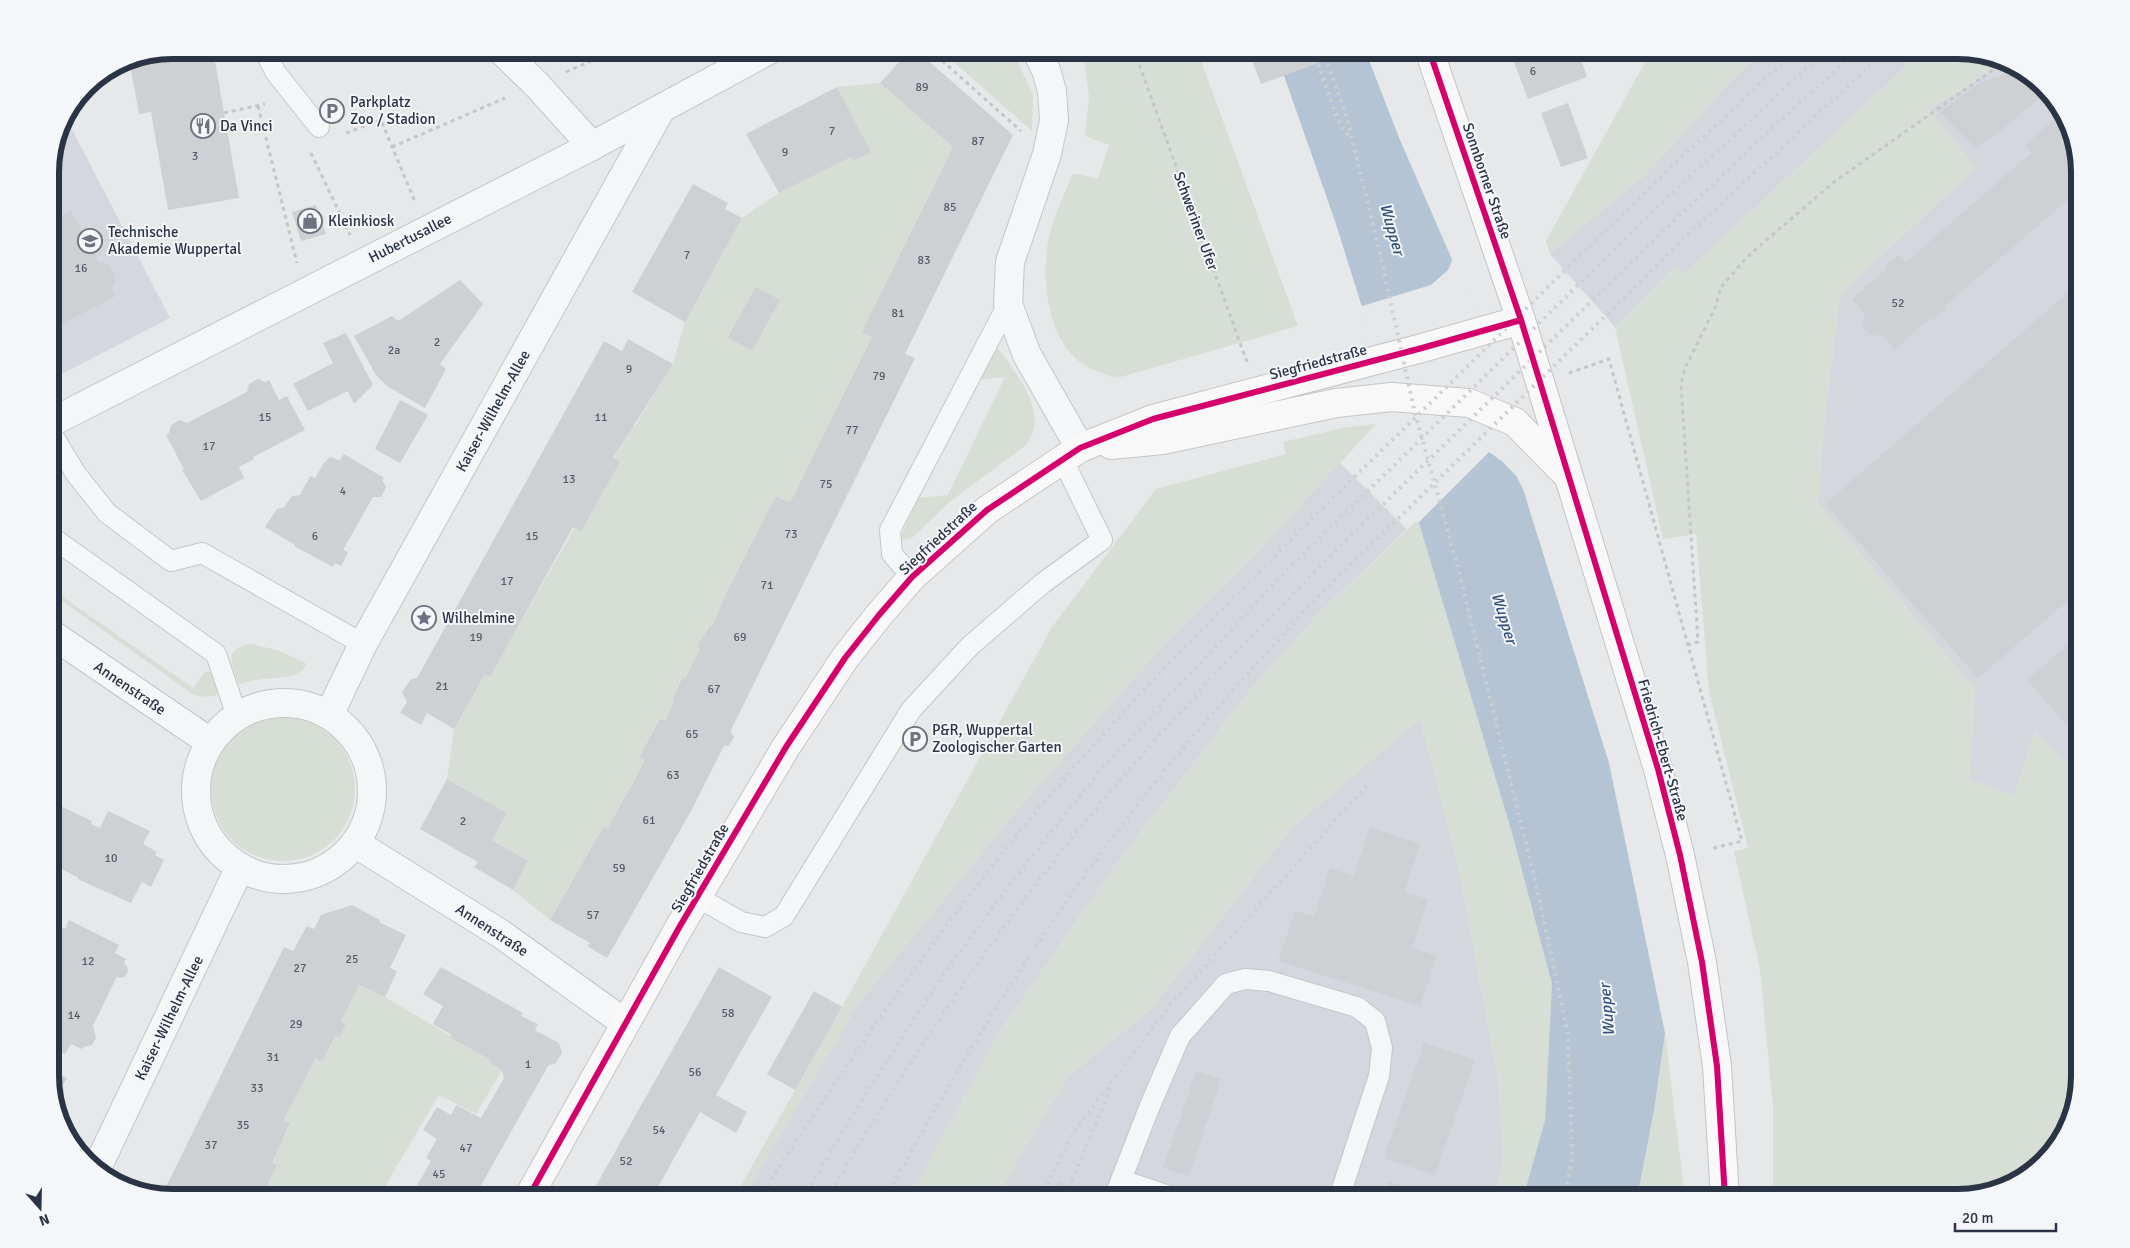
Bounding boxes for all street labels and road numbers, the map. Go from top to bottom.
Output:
street label: Sonnborner Straße [1459,121,1515,241]
street label: Schweriner Ufer [1170,169,1222,273]
street label: Hubertusallee [365,209,455,267]
street label: Siegfriedstraße [1267,340,1369,384]
street label: Kaiser-Wilhelm-Allee [452,347,534,475]
street label: Siegfriedstraße [895,497,981,579]
street label: Annenstraße [91,657,169,719]
street label: Friedrich-Ebert-Straße [1634,677,1692,823]
street label: Siegfriedstraße [667,820,733,916]
street label: Annenstraße [452,900,532,960]
street label: Kaiser-Wilhelm-Allee [131,953,207,1083]

